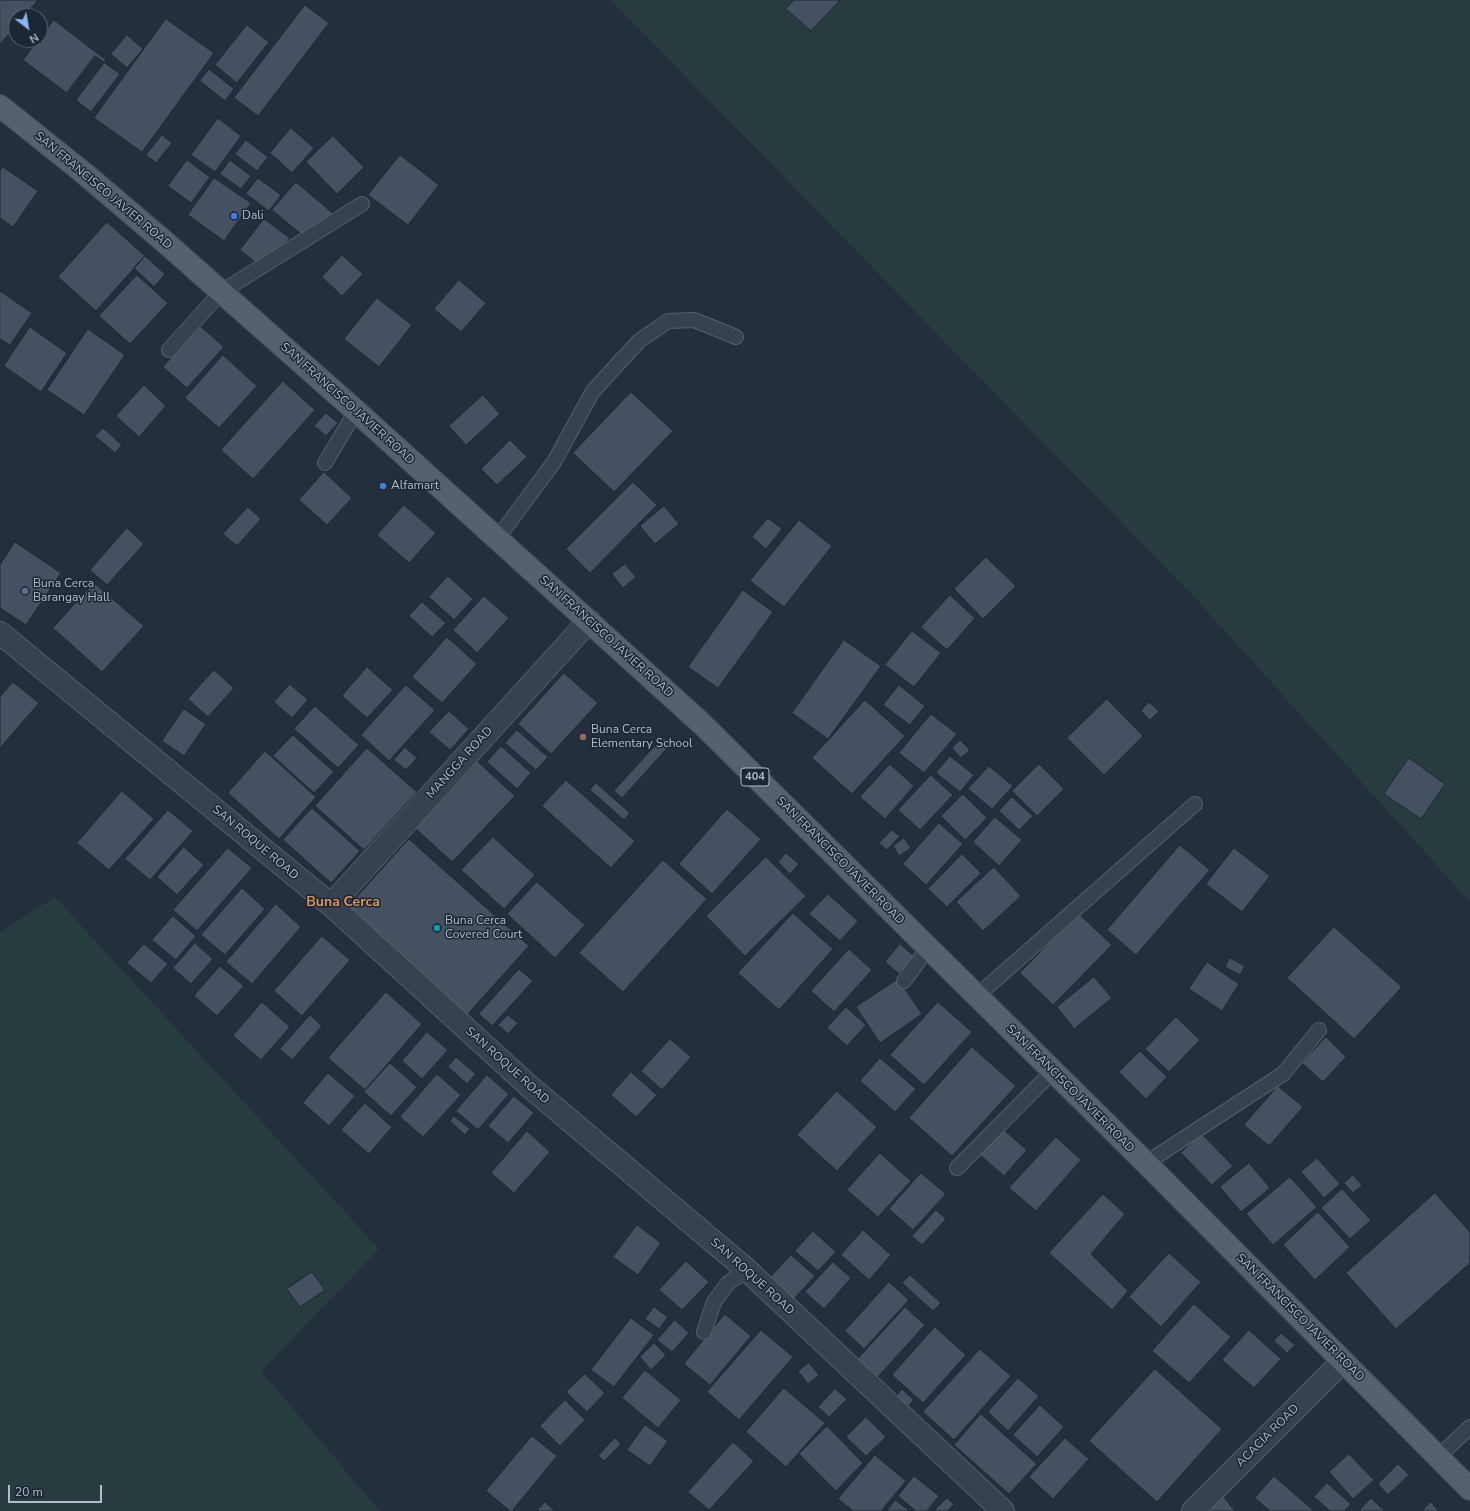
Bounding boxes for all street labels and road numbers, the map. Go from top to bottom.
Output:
street label: SAN FRANCISCO JAVIER ROAD [31,129,175,253]
street label: SAN FRANCISCO JAVIER ROAD [277,340,417,468]
street label: SAN FRANCISCO JAVIER ROAD [536,573,676,701]
street label: MANGGA ROAD [424,724,496,802]
road number: 404 [741,768,769,786]
street label: SAN FRANCISCO JAVIER ROAD [773,794,907,928]
street label: SAN ROQUE ROAD [209,803,301,883]
street label: SAN FRANCISCO JAVIER ROAD [1003,1022,1137,1156]
street label: SAN ROQUE ROAD [462,1025,552,1107]
street label: SAN ROQUE ROAD [707,1236,797,1318]
street label: SAN FRANCISCO JAVIER ROAD [1233,1251,1367,1385]
street label: ACACIA ROAD [1234,1402,1302,1470]

